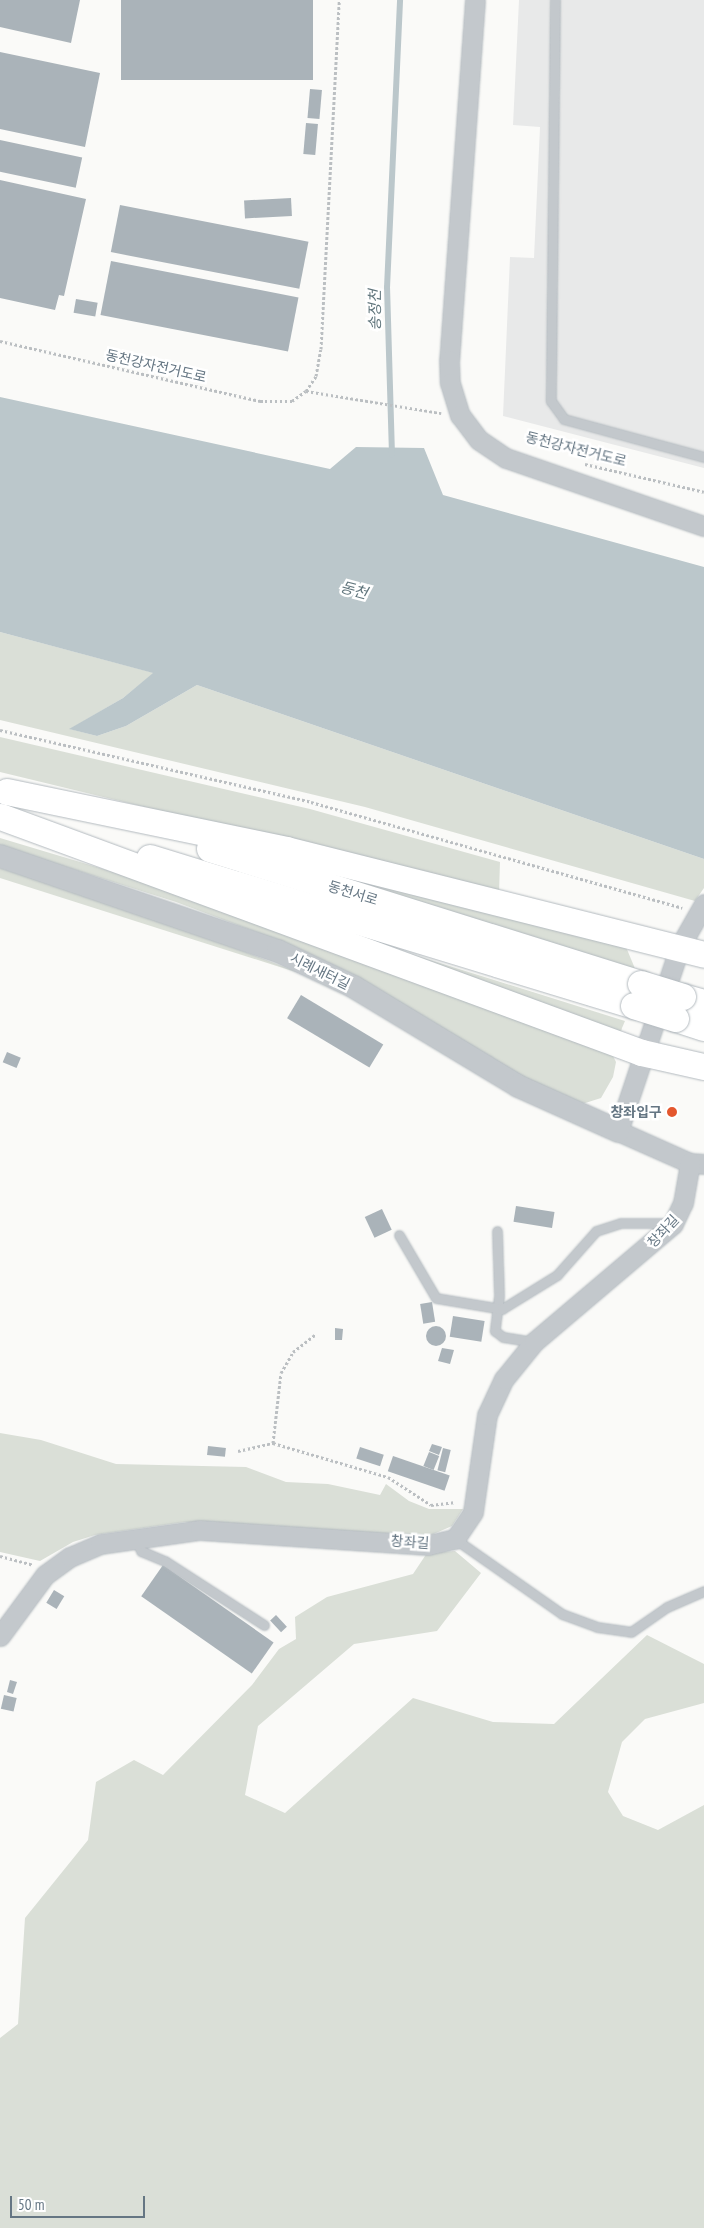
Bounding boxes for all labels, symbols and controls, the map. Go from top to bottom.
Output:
water label: 송정천 [366,289,384,331]
street label: 동천강자전거도로 [104,346,208,386]
street label: 동천강자전거도로 [524,428,628,470]
water label: 동천 [338,578,370,602]
street label: 동천서로 [326,877,380,909]
street label: 시례새터길 [287,949,353,993]
place label: 창좌입구 [610,1104,662,1120]
marker: 창좌입구 [666,1106,678,1118]
street label: 창좌길 [644,1211,682,1251]
street label: 창좌길 [390,1532,430,1552]
scale bar [12,2186,148,2218]
text: 50 m [18,2195,44,2214]

